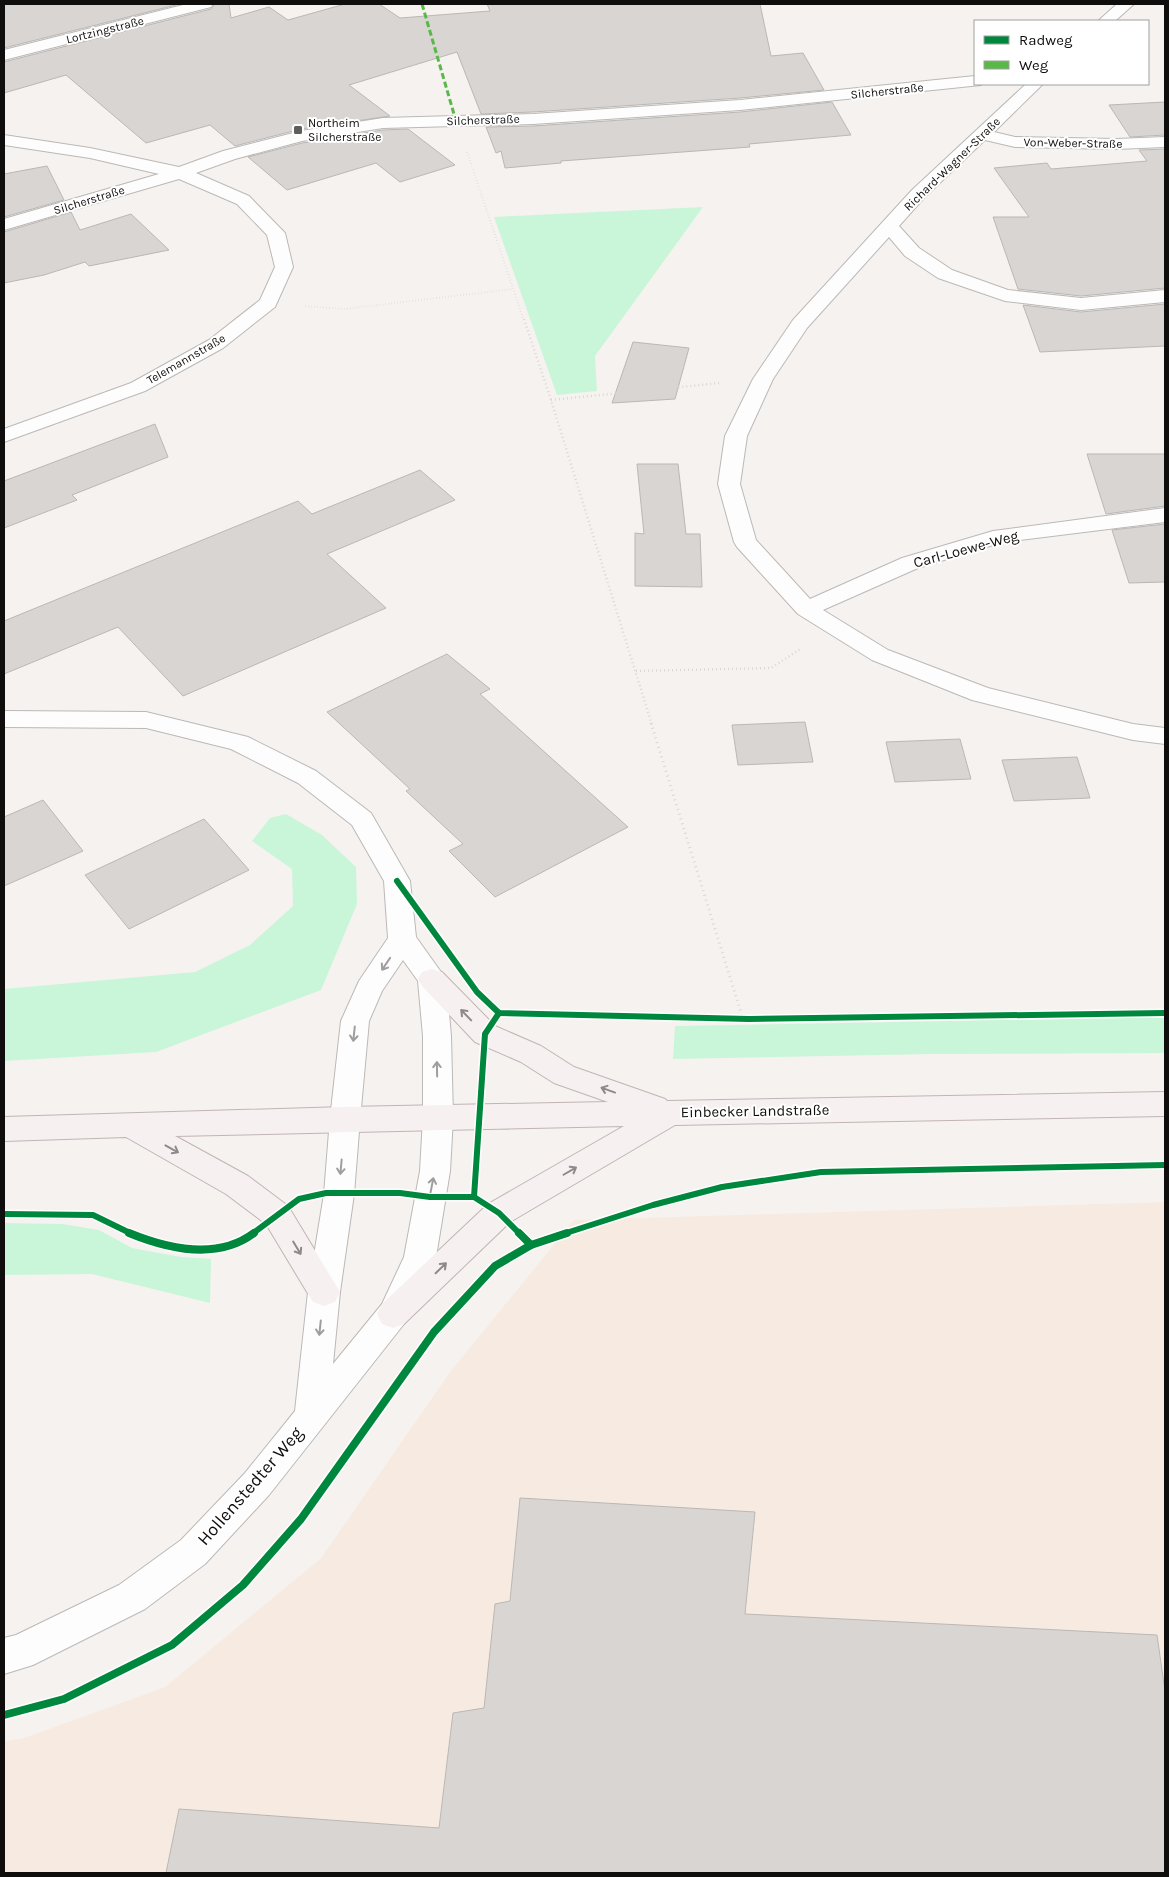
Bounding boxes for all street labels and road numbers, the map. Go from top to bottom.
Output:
street label: Lortzingstraße [65,14,145,46]
street label: Silcherstraße [850,80,924,102]
street label: Silcherstraße [446,112,520,128]
street label: Richard-Wagner-Straße [901,114,1003,214]
street label: Von-Weber-Straße [1023,135,1123,151]
street label: Silcherstraße [52,183,126,217]
street label: Telemannstraße [144,331,228,387]
street label: Carl-Loewe-Weg [911,526,1021,572]
street label: Einbecker Landstraße [680,1101,830,1121]
street label: Hollenstedter Weg [193,1422,307,1550]

